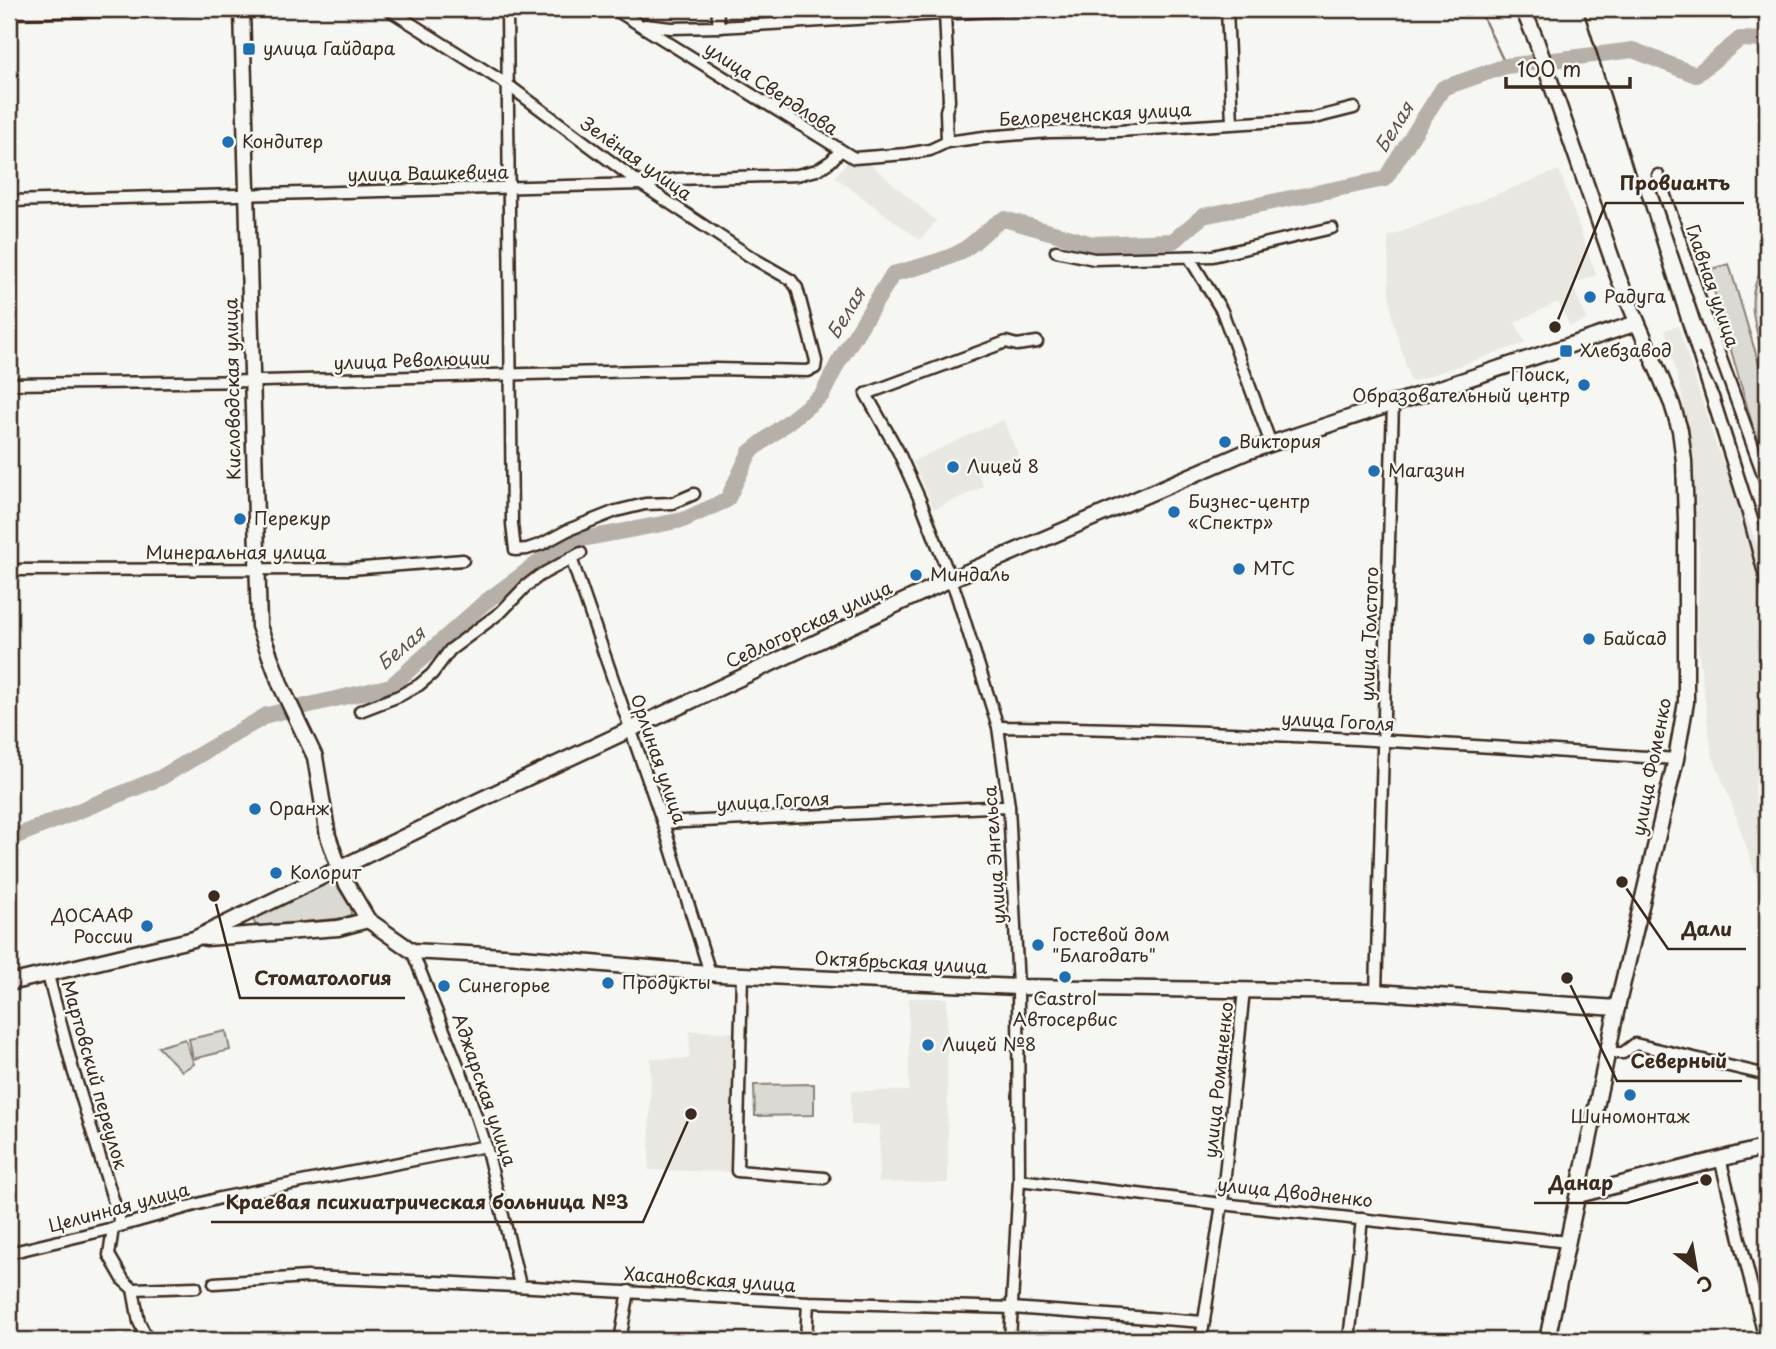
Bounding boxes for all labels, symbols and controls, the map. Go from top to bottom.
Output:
place label: улица Гайдара [263,34,396,61]
street label: улица Свердлова [700,34,845,142]
marker: улица Гайдара [241,41,257,57]
scale bar [1506,46,1631,90]
text: 100 m [1517,52,1581,84]
water label: Белая [1367,94,1420,157]
street label: Белореченская улица [998,95,1193,132]
street label: Зелёная улица [576,109,699,207]
place label: Кондитер [242,127,323,154]
marker: Кондитер [220,134,236,150]
street label: улица Вашкевича [347,158,510,187]
callout: Провиантъ [1606,163,1744,203]
text: Провиантъ [1620,168,1730,196]
street label: Главная улица [1680,220,1747,351]
water label: Белая [819,280,872,343]
place label: Радуга [1604,282,1666,309]
marker: Радуга [1582,289,1598,305]
street label: Кисловодская улица [216,297,247,480]
place label: Хлебзавод [1580,336,1672,363]
street label: улица Революции [333,343,491,376]
marker: Хлебзавод [1558,343,1574,359]
place label: Поиск, Образовательный центр [1352,360,1570,408]
marker: Поиск, Образовательный центр [1576,377,1592,393]
place label: Виктория [1239,427,1321,454]
marker: Виктория [1217,434,1233,450]
place label: Лицей 8 [967,452,1039,479]
place label: Магазин [1388,456,1465,483]
marker: Лицей 8 [945,459,961,475]
marker: Магазин [1366,463,1382,479]
place label: Бизнес-центр «Спектр» [1188,487,1310,535]
place label: Перекур [254,504,331,531]
marker: Бизнес-центр «Спектр» [1166,504,1182,520]
marker: Перекур [232,511,248,527]
street label: Минеральная улица [146,538,327,565]
place label: МТС [1253,554,1295,581]
place label: Миндаль [930,560,1010,587]
marker: МТС [1231,561,1247,577]
street label: улица Толстого [1353,566,1384,702]
marker: Миндаль [908,567,924,583]
street label: Седлогорская улица [721,573,897,674]
water label: Белая [370,618,432,676]
place label: Байсад [1603,624,1667,651]
marker: Байсад [1581,631,1597,647]
street label: Орлиная улица [625,690,695,828]
street label: улица Фоменко [1624,695,1677,838]
street label: улица Гоголя [1281,704,1395,737]
street label: улица Гоголя [716,784,830,817]
street label: улица Энгельса [975,784,1012,925]
place label: Оранж [269,794,330,821]
marker: Оранж [247,801,263,817]
place label: Колорит [290,858,362,885]
marker: Колорит [268,865,284,881]
place label: ДОСААФ России [50,901,133,949]
callout: Дали [1668,909,1746,949]
text: Дали [1681,914,1732,942]
marker: ДОСААФ России [139,918,155,934]
place label: Гостевой дом "Благодать" [1052,920,1170,968]
marker: Гостевой дом "Благодать" [1030,937,1046,953]
street label: Октябрьская улица [814,943,989,980]
callout: Стоматология [240,958,405,998]
text: Стоматология [254,963,392,991]
place label: Продукты [622,968,711,995]
marker: Castrol Автосервис [1057,969,1073,985]
place label: Синегорье [458,971,550,998]
marker: Продукты [600,975,616,991]
street label: Мартовский переулок [56,977,135,1173]
marker: Синегорье [436,978,452,994]
place label: Castrol Автосервис [1013,984,1117,1032]
street label: улица Романенко [1196,1000,1239,1159]
street label: Аджарская улица [447,1009,524,1170]
place label: Лицей №8 [942,1030,1036,1057]
marker: Лицей №8 [920,1037,936,1053]
callout: Северный [1617,1041,1742,1081]
text: Северный [1631,1046,1727,1074]
marker: Шиномонтаж [1622,1087,1638,1103]
place label: Шиномонтаж [1570,1102,1691,1129]
callout: Данар [1534,1163,1627,1203]
text: Данар [1548,1168,1613,1196]
street label: улица Дводненко [1216,1170,1374,1213]
street label: Целинная улица [45,1175,193,1238]
callout: Краевая психиатрическая больница №3 [211,1182,643,1222]
text: Краевая психиатрическая больница №3 [225,1187,629,1215]
north arrow [1660,1234,1730,1304]
street label: Хасановская улица [623,1259,798,1298]
text: С [1692,1269,1719,1300]

